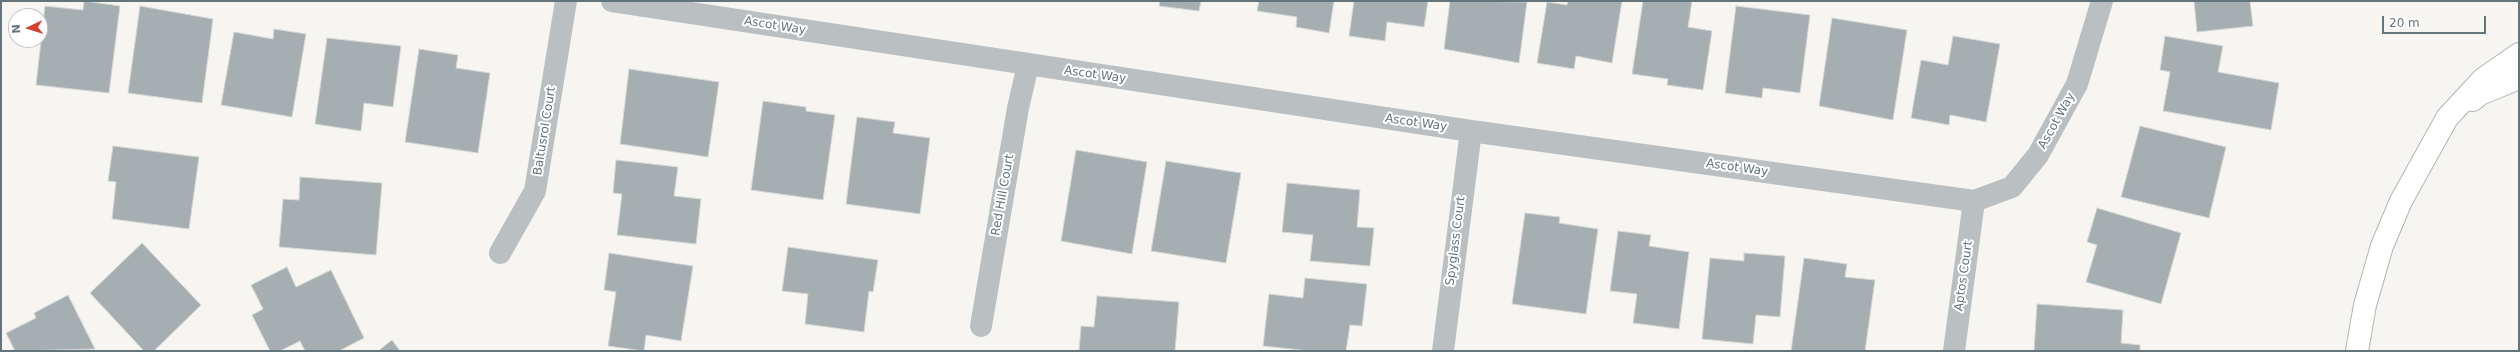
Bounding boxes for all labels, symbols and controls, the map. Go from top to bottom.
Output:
north arrow [8,8,48,48]
scale bar [2384,8,2488,34]
street label: Ascot Way [743,14,807,38]
text: 20 m [2389,16,2420,30]
text: N [10,24,23,34]
street label: Ascot Way [1063,64,1127,86]
street label: Baltusrol Court [531,86,559,176]
street label: Ascot Way [2036,90,2078,152]
street label: Ascot Way [1384,112,1448,134]
street label: Red Hill Court [989,153,1017,237]
street label: Ascot Way [1705,157,1769,179]
street label: Spyglass Court [1443,195,1469,287]
street label: Aptos Court [1952,240,1976,312]

